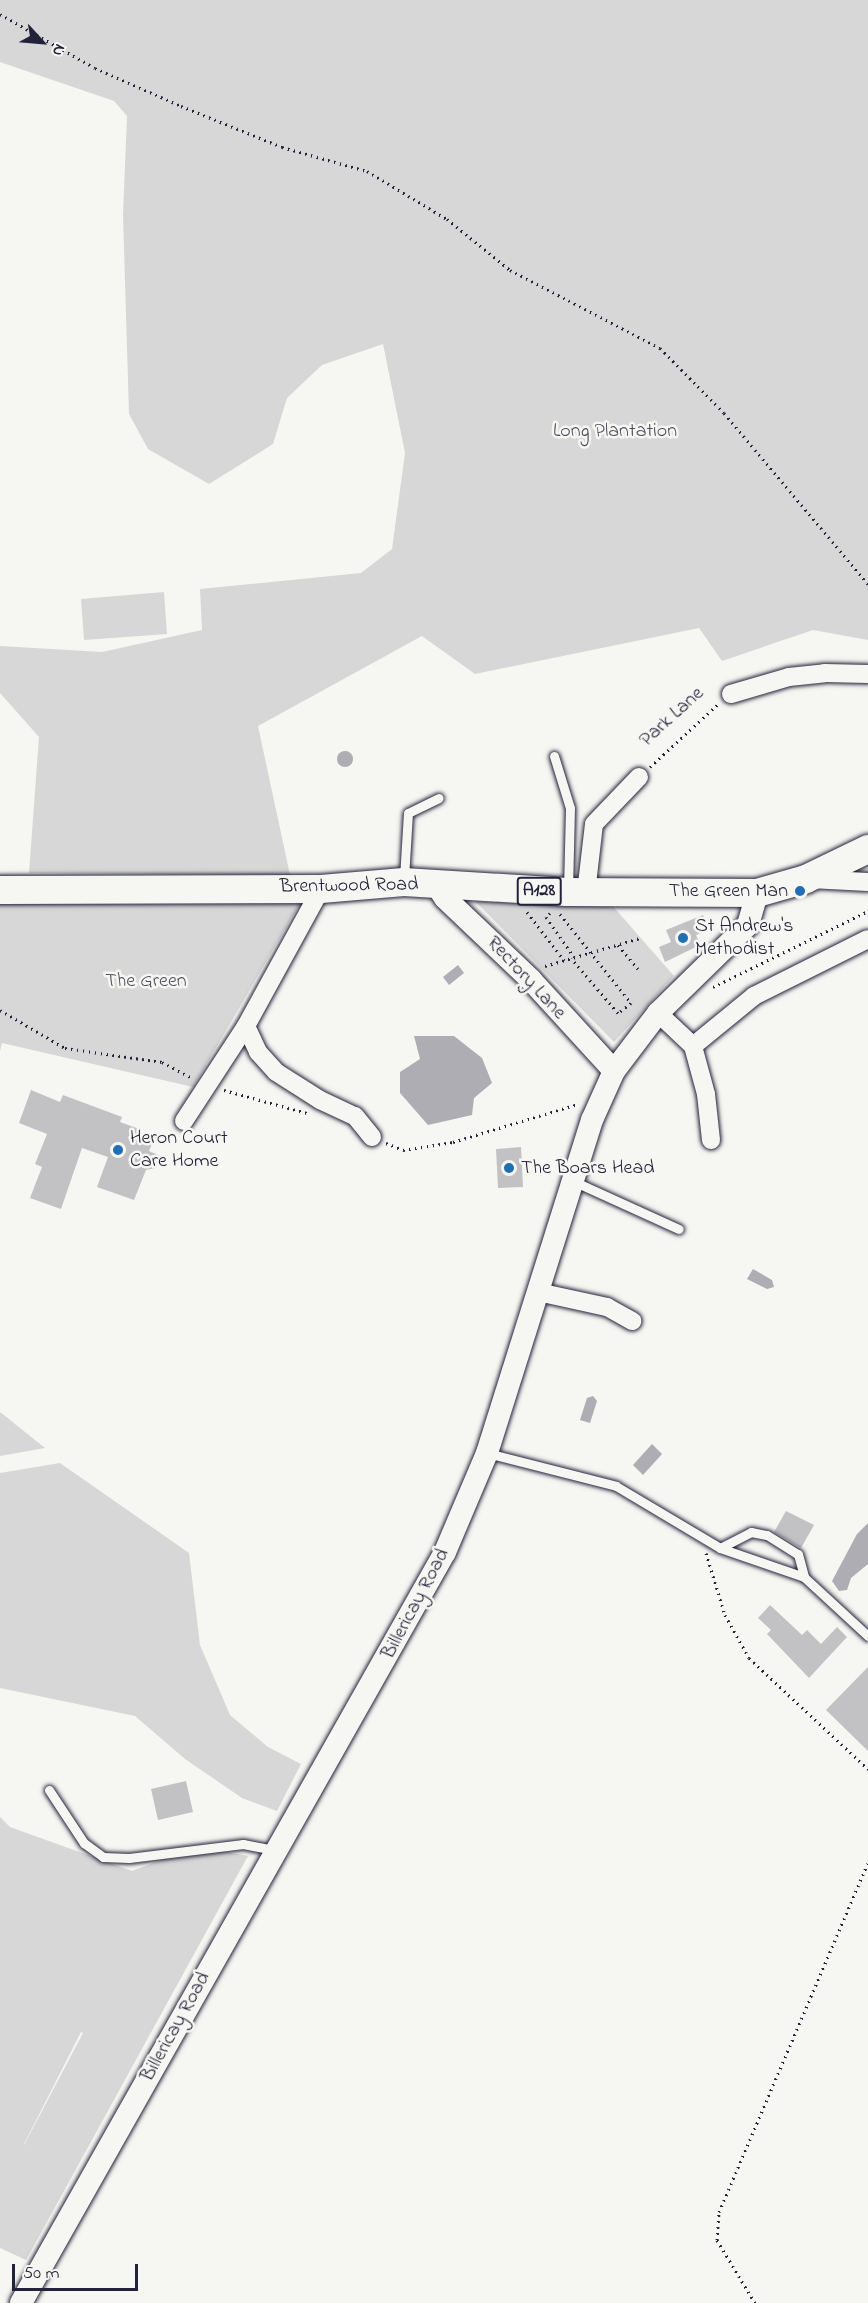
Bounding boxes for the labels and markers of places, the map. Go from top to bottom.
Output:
place label: The Green Man [669,879,788,903]
marker: The Green Man [793,884,807,898]
place label: St Andrew's Methodist [695,915,794,962]
marker: St Andrew's Methodist [676,931,690,945]
place label: Heron Court Care Home [130,1126,228,1173]
marker: Heron Court Care Home [111,1143,125,1157]
place label: The Boars Head [521,1156,655,1180]
marker: The Boars Head [502,1161,516,1175]

